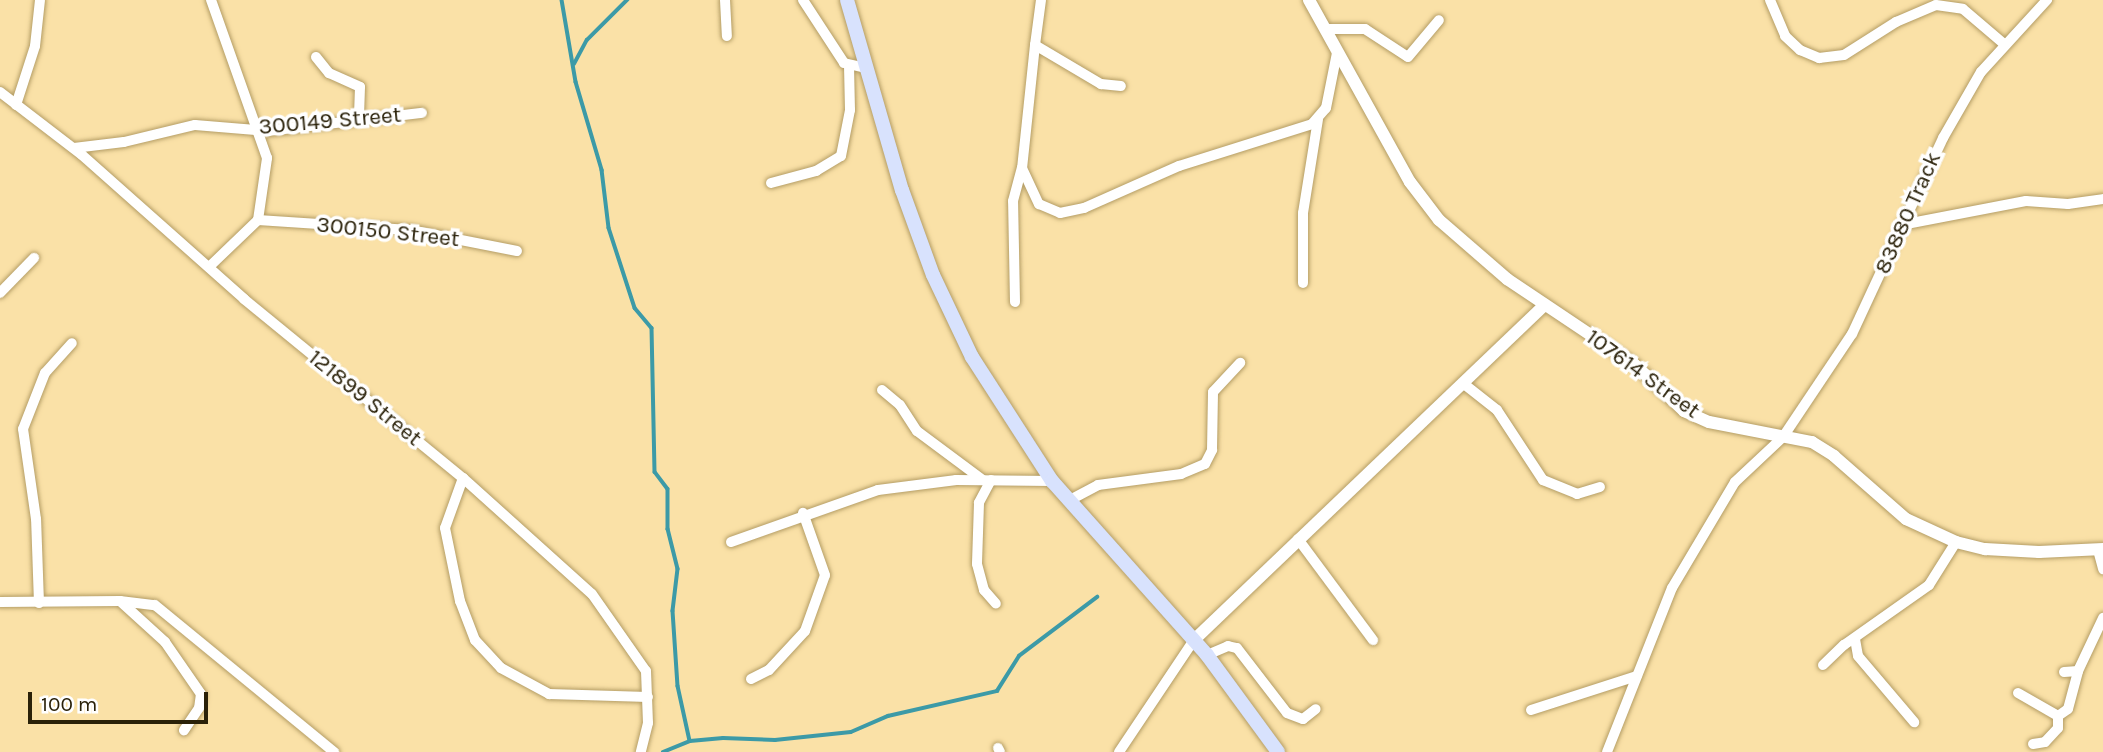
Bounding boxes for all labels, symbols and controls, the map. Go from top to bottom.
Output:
street label: 300149 Street [257,101,403,141]
street label: 83880 Track [1869,148,1947,278]
street label: 300150 Street [315,211,461,253]
street label: 107614 Street [1581,323,1705,425]
street label: 121899 Street [303,344,427,452]
scale bar [32,678,212,722]
text: 100 m [41,692,98,716]

